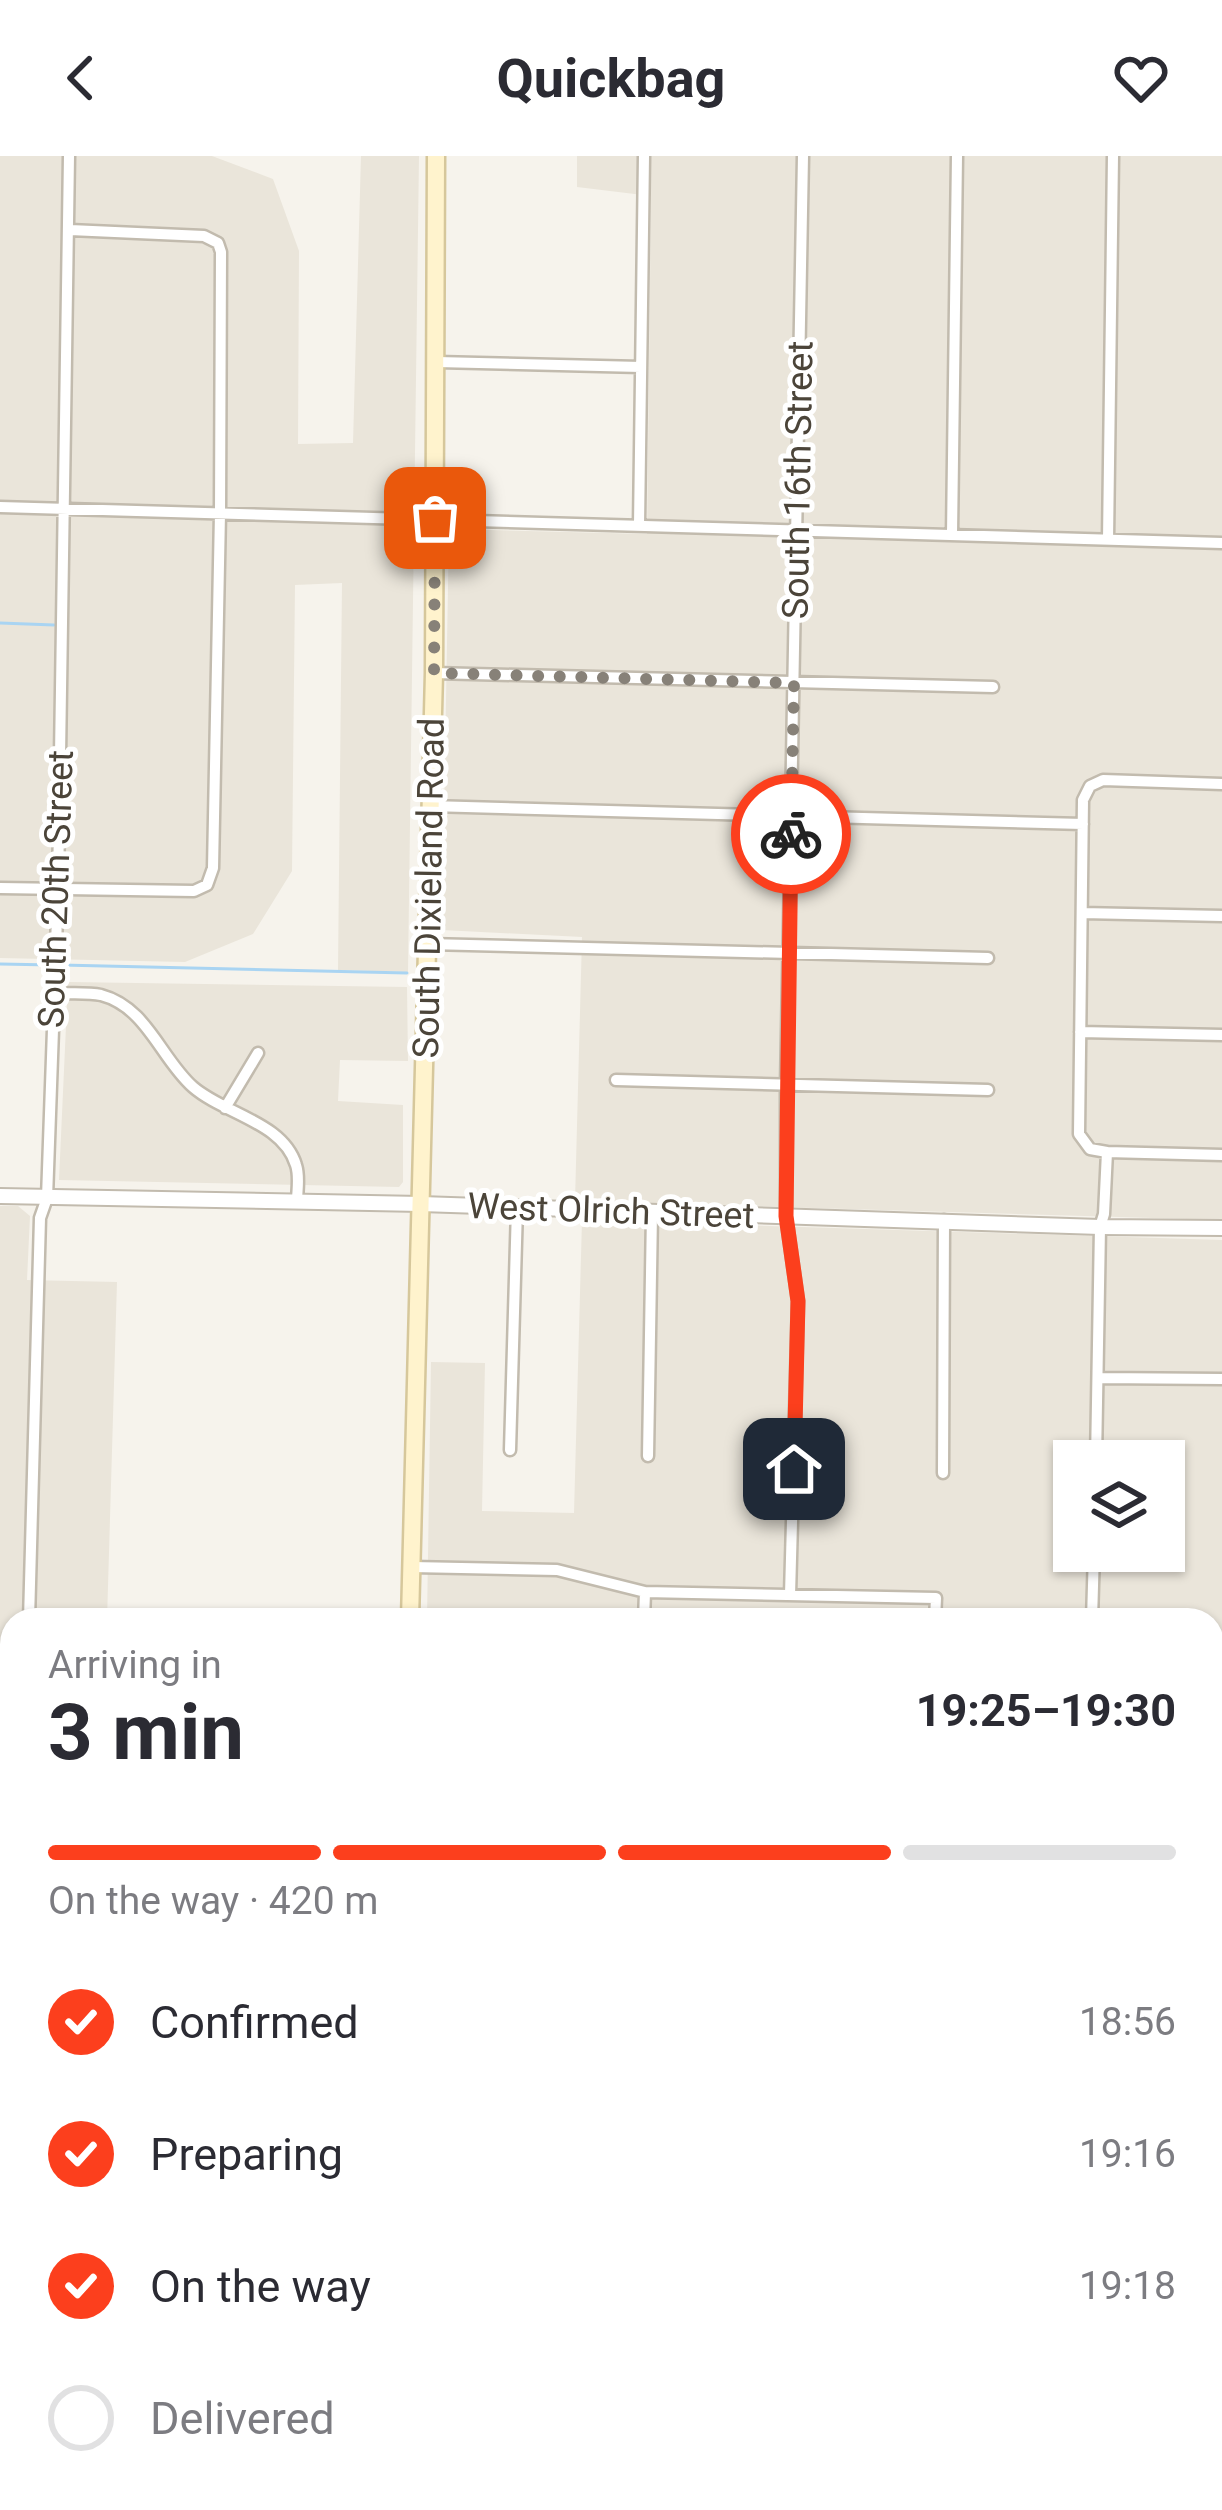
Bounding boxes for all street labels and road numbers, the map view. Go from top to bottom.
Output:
street label: South 16th Street [775,341,821,619]
street label: South Dixieland Road [405,717,453,1059]
street label: South 20th Street [30,749,82,1029]
street label: West Olrich Street [467,1185,755,1237]

